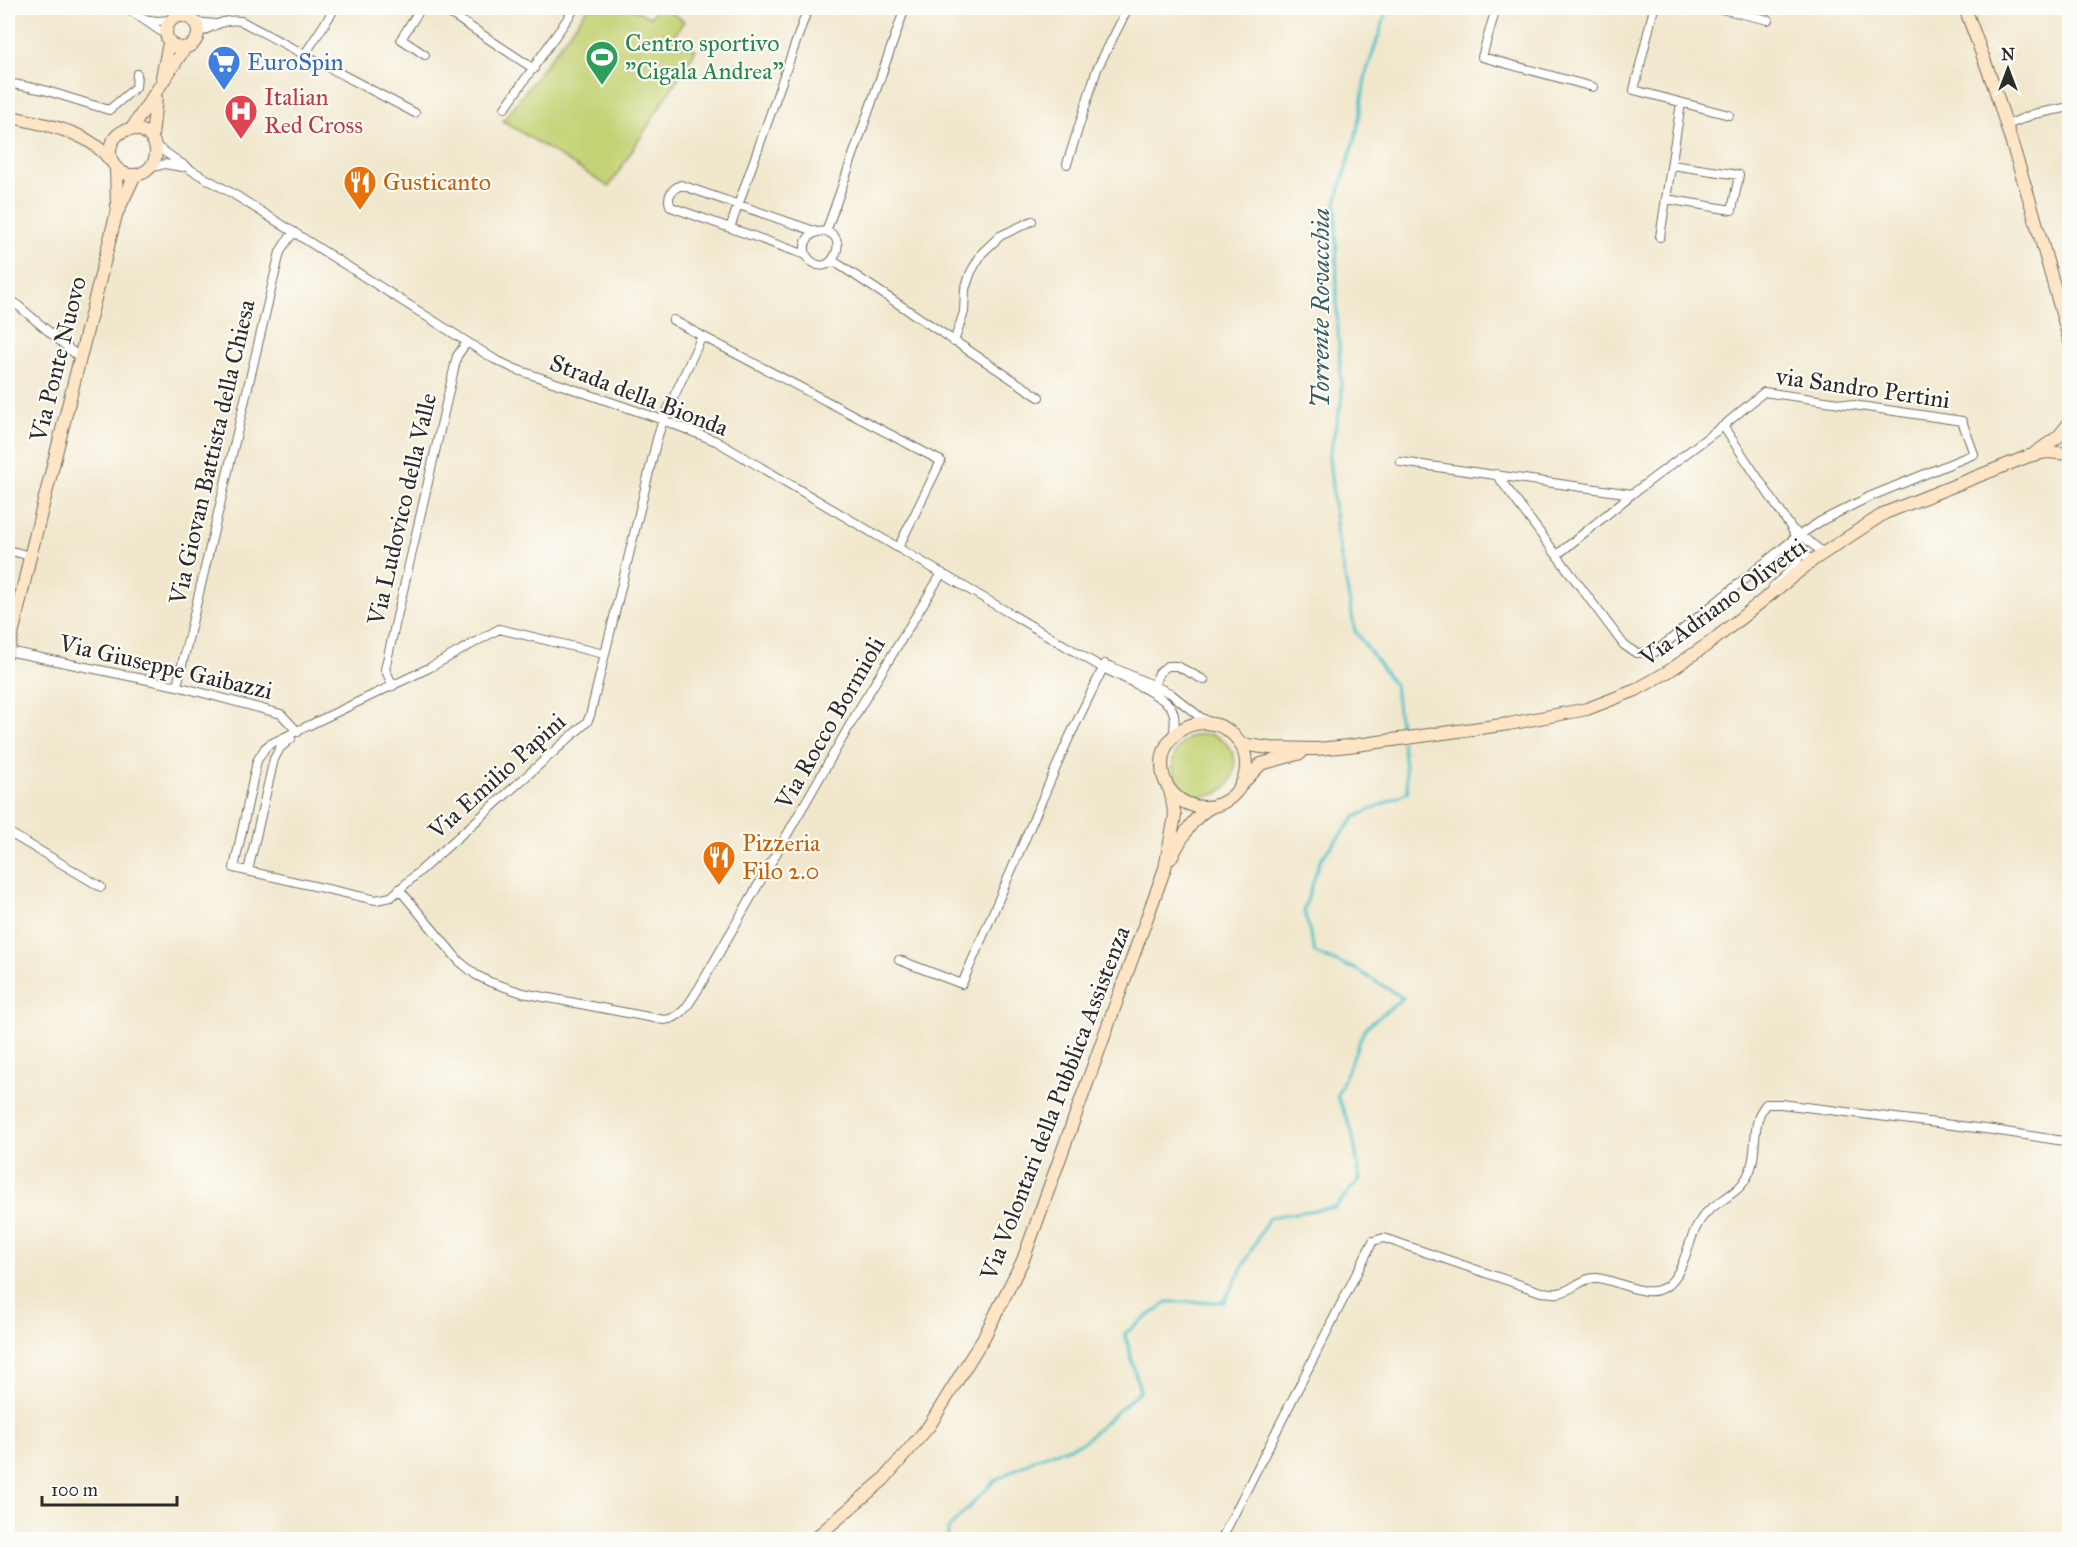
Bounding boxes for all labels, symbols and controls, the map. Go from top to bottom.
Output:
place label: Centro sportivo "Cigala Andrea" [625,28,784,86]
sports icon: Centro sportivo "Cigala Andrea" [584,39,620,86]
north arrow [1978,39,2038,99]
supermarket icon: EuroSpin [206,44,242,91]
text: N [2001,45,2015,64]
place label: EuroSpin [247,47,344,77]
place label: Italian Red Cross [264,82,363,140]
hospital icon: Italian Red Cross [223,93,259,140]
restaurant icon: Gusticanto [342,164,378,211]
place label: Gusticanto [383,167,491,197]
water label: Torrente Rovacchia [1304,208,1336,408]
street label: Via Ponte Nuovo [23,273,93,446]
street label: Via Giovan Battista della Chiesa [162,296,262,608]
street label: Strada della Bionda [545,347,733,443]
street label: via Sandro Pertini [1773,361,1952,415]
street label: Via Ludovico della Valle [360,390,443,629]
street label: Via Adriano Olivetti [1633,531,1813,673]
street label: Via Giuseppe Gaibazzi [55,628,276,706]
street label: Via Rocco Bormioli [768,631,892,815]
street label: Via Emilio Papini [421,706,572,846]
place label: Pizzeria Filo 2.0 [742,828,821,886]
restaurant icon: Pizzeria Filo 2.0 [701,839,737,886]
street label: Via Volontari della Pubblica Assistenza [973,921,1137,1285]
scale bar [42,1469,177,1507]
text: 100 m [51,1479,98,1501]

